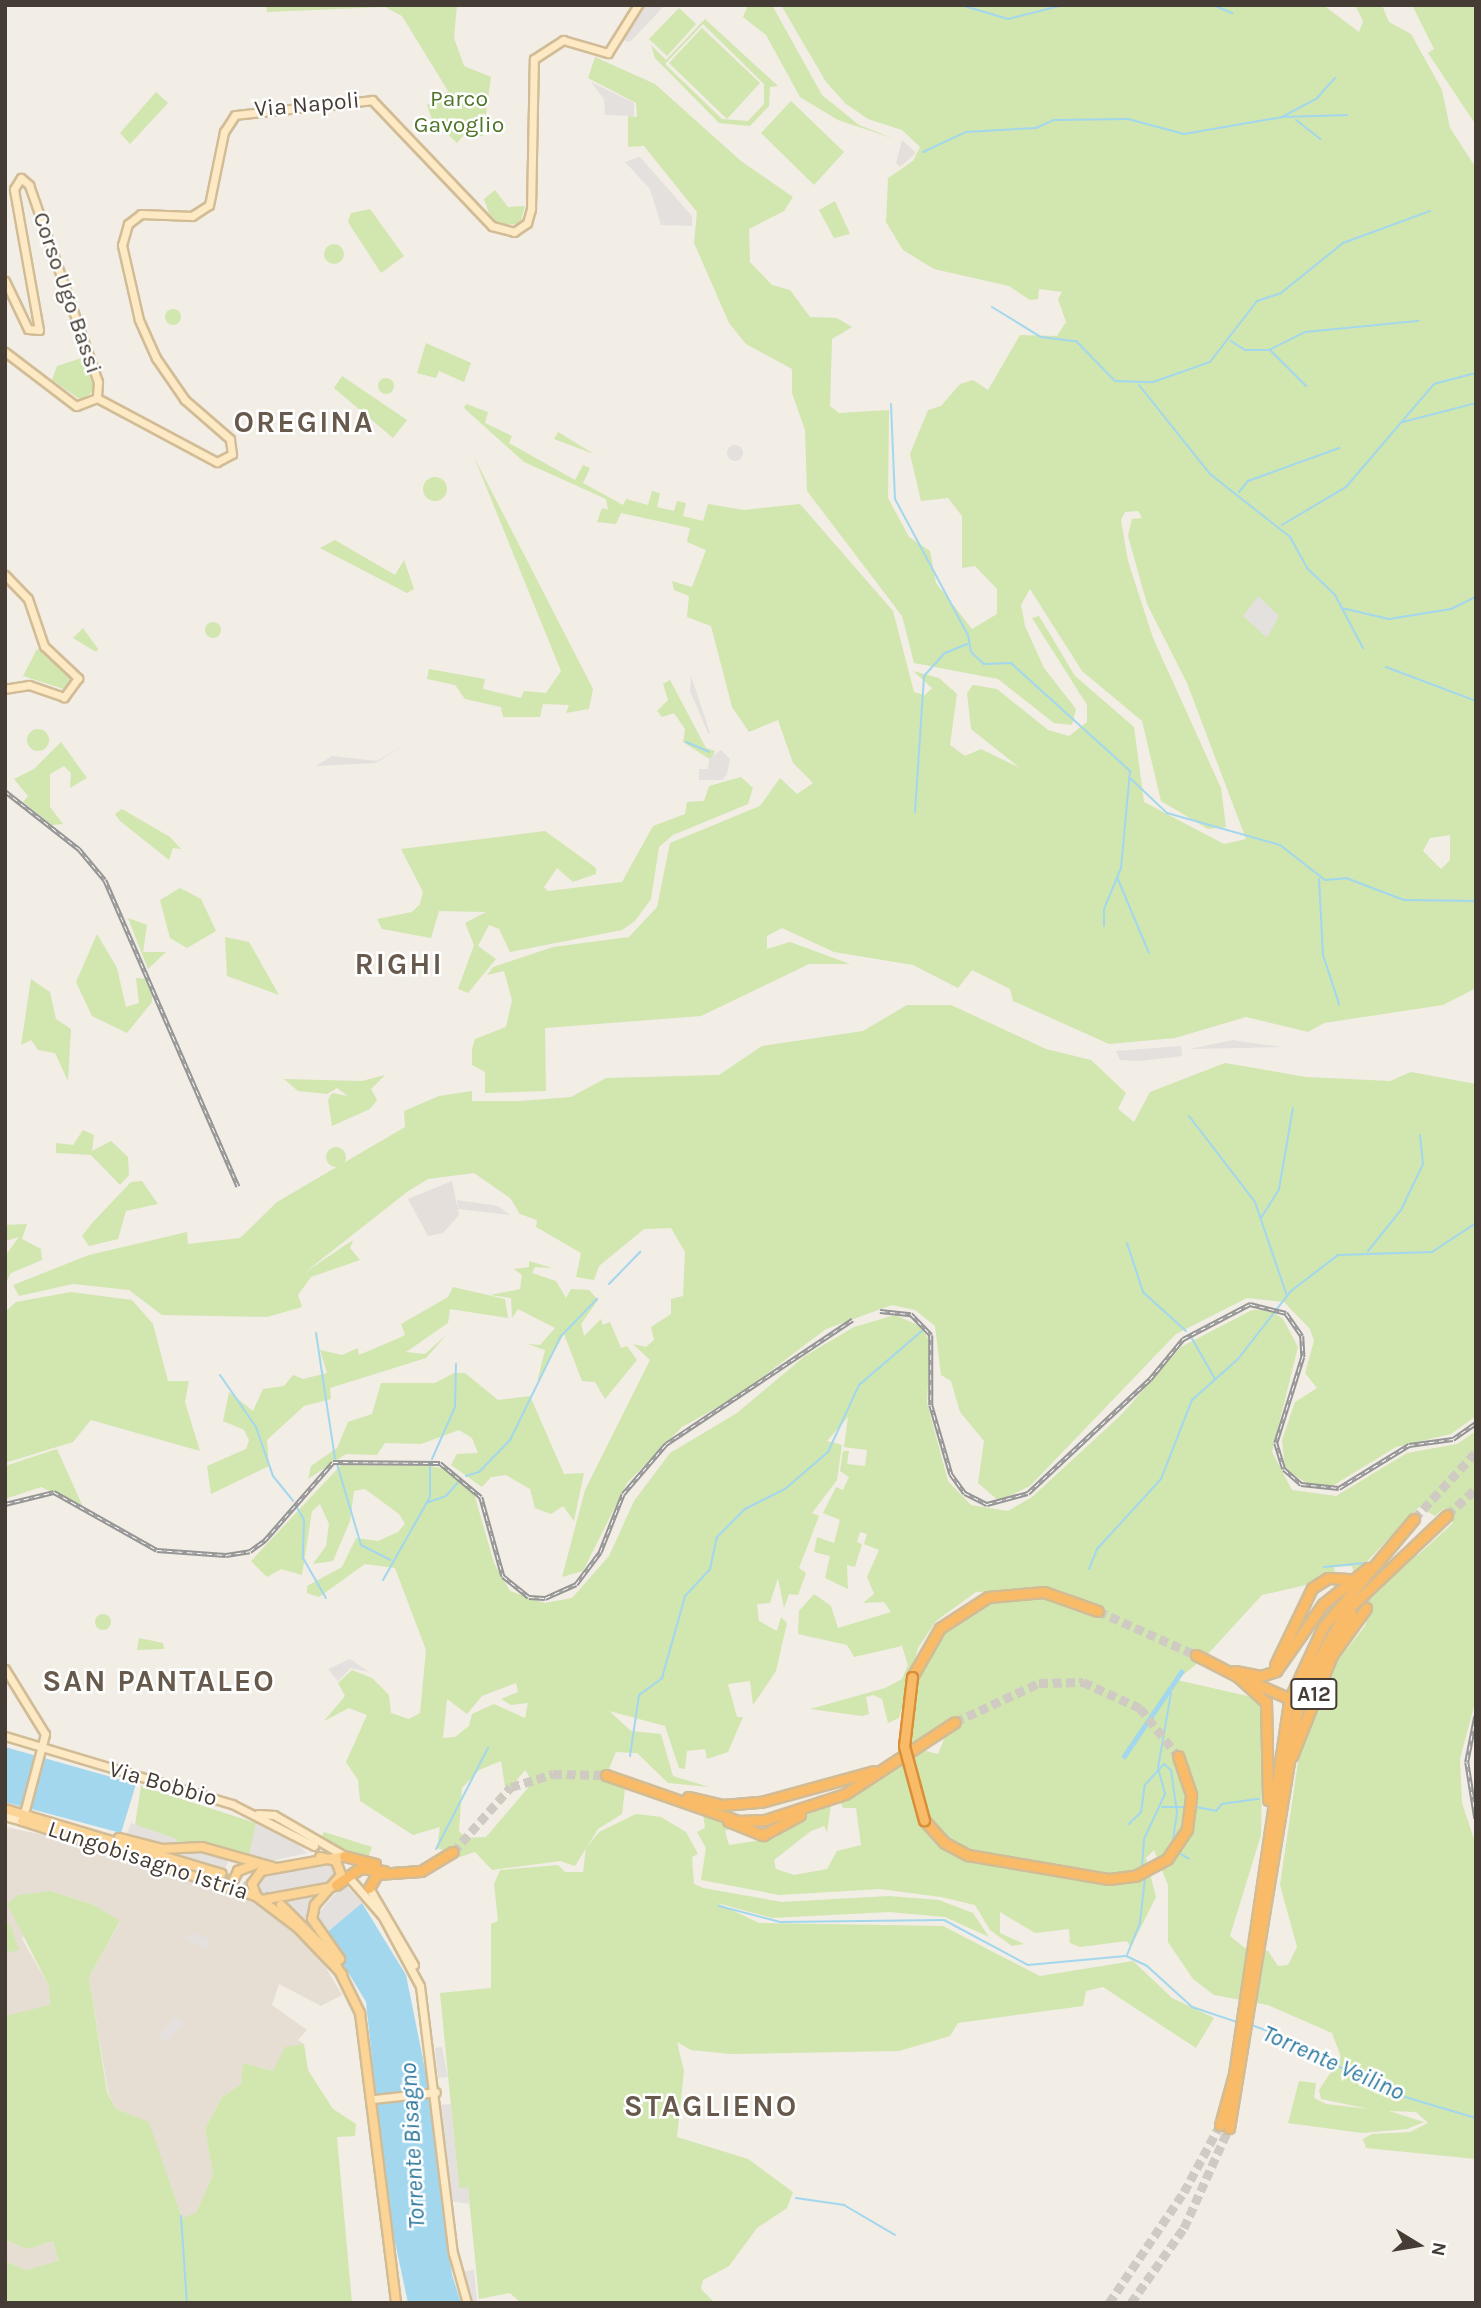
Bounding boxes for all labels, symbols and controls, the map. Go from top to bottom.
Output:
park label: Parco Gavoglio [414,85,504,139]
street label: Via Napoli [253,87,361,123]
street label: Corso Ugo Bassi [26,209,108,377]
district label: OREGINA [234,404,374,440]
district label: RIGHI [355,946,443,982]
district label: SAN PANTALEO [44,1663,274,1699]
road number: A12 [1290,1676,1338,1712]
street label: Via Bobbio [106,1755,220,1813]
street label: Lungobisagno Istria [44,1816,252,1906]
water label: Torrente Veilino [1258,2019,1408,2107]
water label: Torrente Bisagno [394,2062,432,2230]
district label: STAGLIENO [625,2088,797,2124]
north arrow [1383,2210,1453,2280]
text: N [1427,2240,1451,2258]

